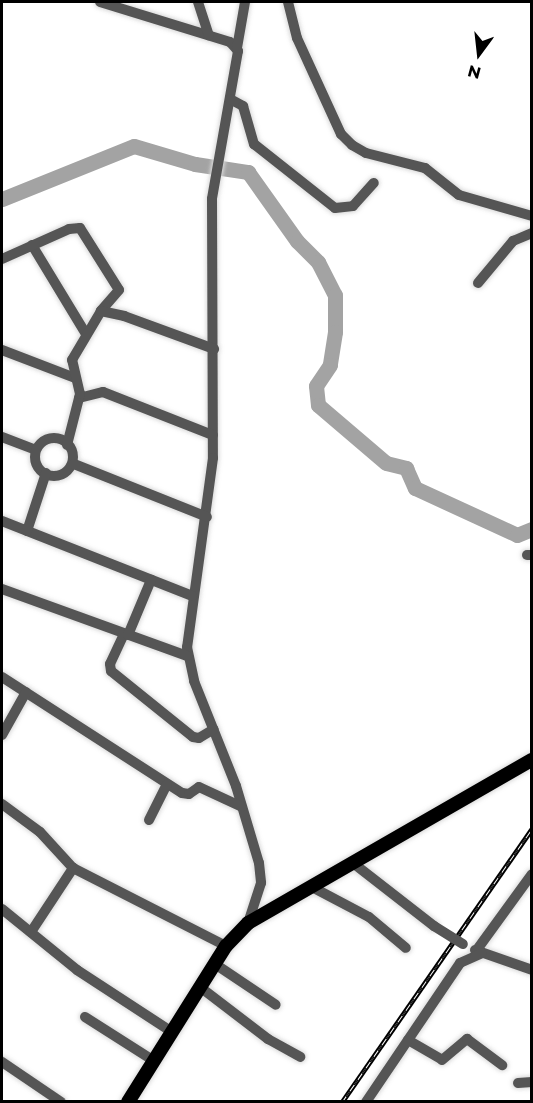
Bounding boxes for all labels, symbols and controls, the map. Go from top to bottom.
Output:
north arrow [449,24,509,84]
text: N [466,61,483,83]

